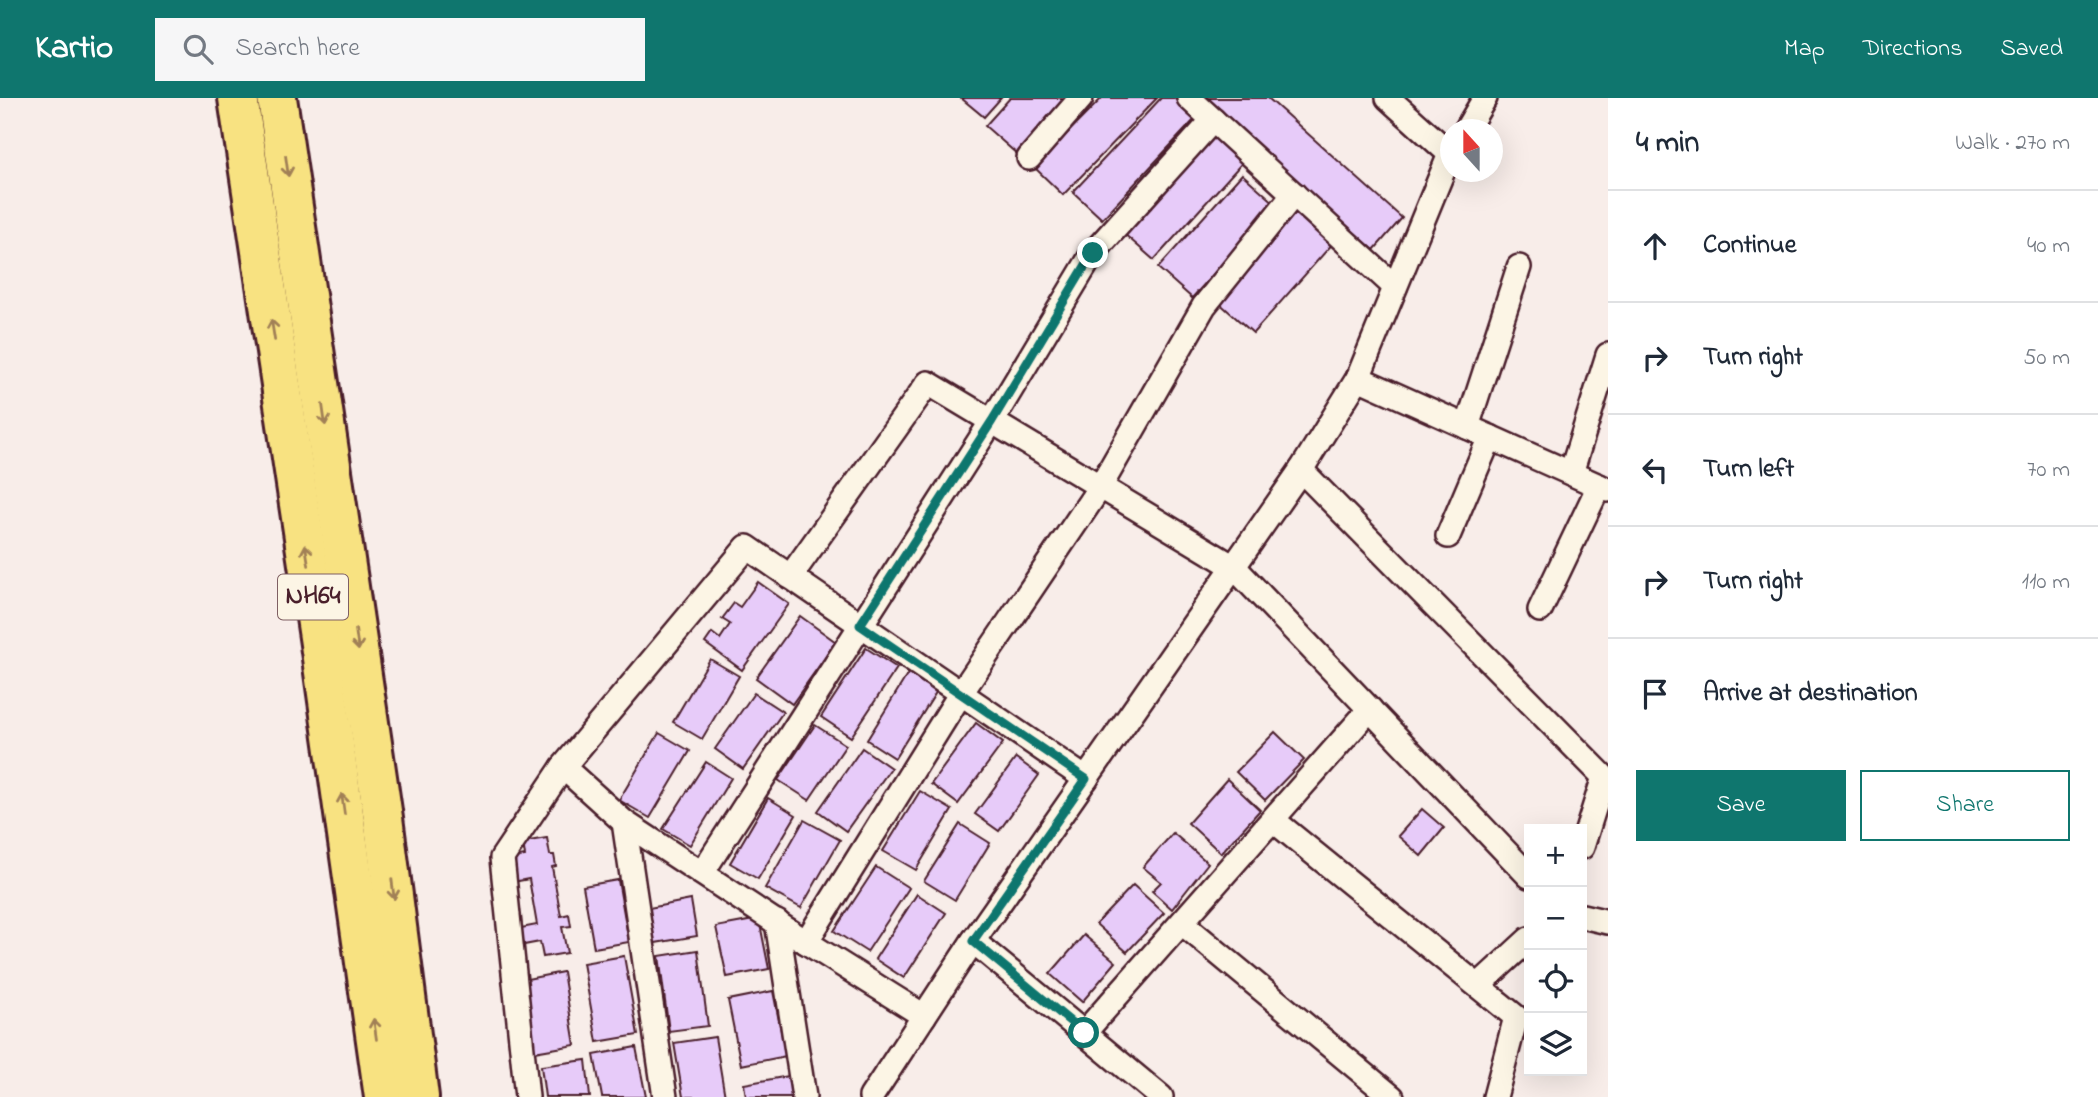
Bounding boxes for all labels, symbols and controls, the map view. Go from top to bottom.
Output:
search box [155,18,645,81]
text: Kartio [35,25,113,73]
icon: search [179,30,217,68]
text: Search here [235,30,360,68]
text: Map [1784,32,1825,67]
text: Directions [1863,32,1962,67]
text: Saved [2000,32,2063,67]
north arrow [1440,119,1503,182]
text: 4 min [1636,122,1699,166]
text: Walk · 270 m [1955,127,2070,160]
one-way arrow [281,154,294,176]
icon: ahead [1636,227,1674,265]
text: Continue [1703,227,1796,265]
text: 40 m [2027,230,2070,263]
route end [1077,237,1108,268]
one-way arrow [266,319,279,342]
icon: right [1636,339,1674,377]
text: Turn right [1703,339,1803,377]
text: 50 m [2023,342,2070,375]
one-way arrow [318,403,331,426]
icon: left [1636,451,1674,489]
text: Turn left [1703,451,1794,489]
text: 70 m [2027,454,2070,487]
one-way arrow [300,544,313,567]
icon: right [1636,563,1674,601]
text: Turn right [1703,563,1803,601]
text: 110 m [2022,566,2070,599]
road number: NH64 [278,575,348,620]
one-way arrow [351,628,364,651]
icon: arrive [1636,675,1674,713]
text: Arrive at destination [1703,675,1918,713]
button: Save [1636,770,1846,841]
button: Share [1860,770,2070,841]
one-way arrow [336,793,349,816]
map controls [1524,824,1587,1076]
button: + [1524,824,1587,887]
one-way arrow [386,878,399,900]
button: − [1524,887,1587,950]
button: locate [1524,950,1587,1013]
button: layers [1524,1013,1587,1076]
route start [1068,1017,1099,1048]
one-way arrow [368,1019,381,1041]

